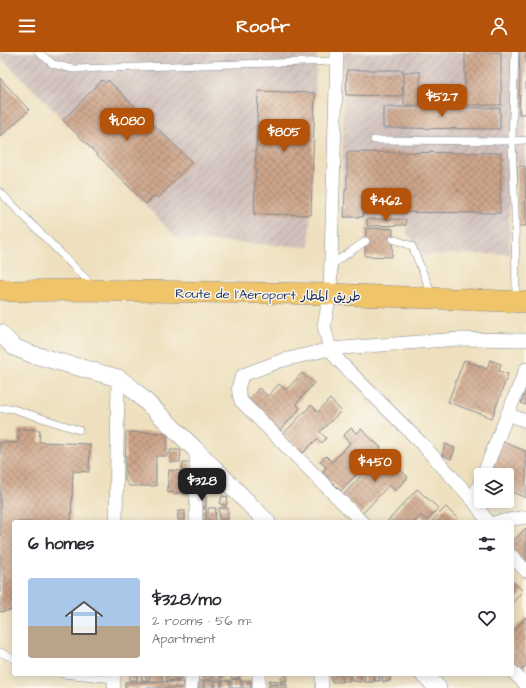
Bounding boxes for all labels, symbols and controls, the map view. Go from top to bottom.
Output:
text: Roofr [236,14,290,39]
icon: menu [16,15,38,37]
icon: person [488,15,510,37]
pin: $527 [418,84,466,118]
text: $527 [426,88,458,106]
pin: $1,080 [94,108,160,142]
text: $1,080 [109,112,145,130]
pin: $805 [260,119,308,153]
text: $805 [267,123,301,141]
pin: $462 [362,188,410,222]
text: $462 [370,192,402,210]
street label: Route de l'Aéroport طريق المطار [175,284,361,306]
pin: $450 [351,449,399,483]
text: $450 [358,453,392,471]
pin: $328 [178,468,226,502]
map controls [474,468,514,508]
button: layers [474,468,514,508]
text: $328 [187,472,217,490]
text: 6 homes [28,532,94,556]
icon: filters [476,533,498,555]
text: $328/mo [152,588,221,612]
icon: home [60,594,108,642]
icon: heart [476,607,498,629]
text: 2 rooms · 56 m² [152,612,253,630]
text: Apartment [152,630,216,648]

